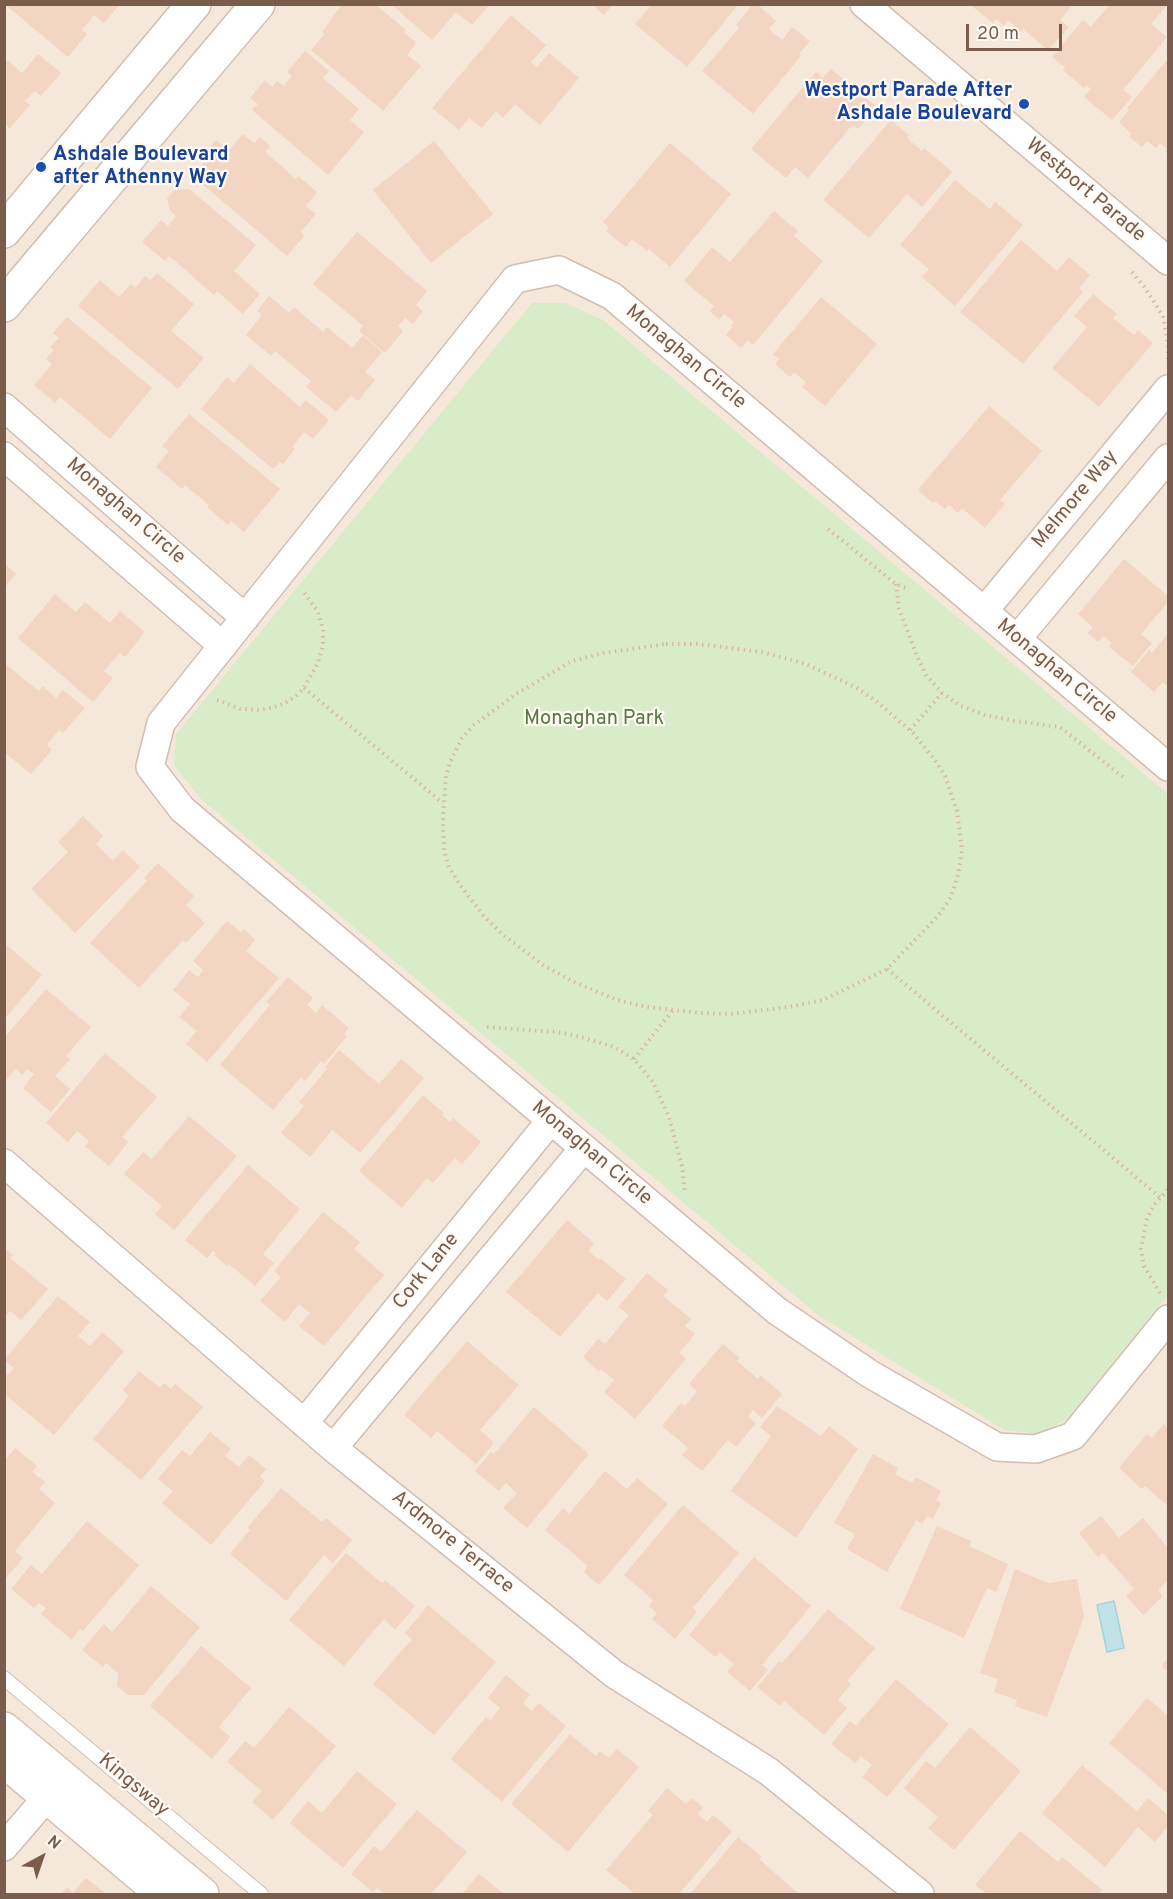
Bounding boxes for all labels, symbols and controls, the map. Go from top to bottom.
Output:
scale bar [969,12,1065,50]
text: 20 m [977,23,1019,46]
place label: Westport Parade After Ashdale Boulevard [805,80,1012,127]
marker: Westport Parade After Ashdale Boulevard [1017,97,1031,111]
street label: Westport Parade [1020,134,1150,248]
place label: Ashdale Boulevard after Athenny Way [53,144,229,191]
marker: Ashdale Boulevard after Athenny Way [34,160,48,174]
street label: Monaghan Circle [620,301,750,415]
street label: Melmore Way [1028,446,1124,554]
street label: Monaghan Circle [61,454,189,570]
street label: Monaghan Circle [991,615,1121,729]
park label: Monaghan Park [524,708,664,732]
street label: Monaghan Circle [526,1097,656,1211]
street label: Cork Lane [389,1229,465,1315]
street label: Ardmore Terrace [386,1486,518,1600]
street label: Kingsway [93,1749,173,1823]
north arrow [12,1827,72,1887]
text: N [43,1832,64,1855]

